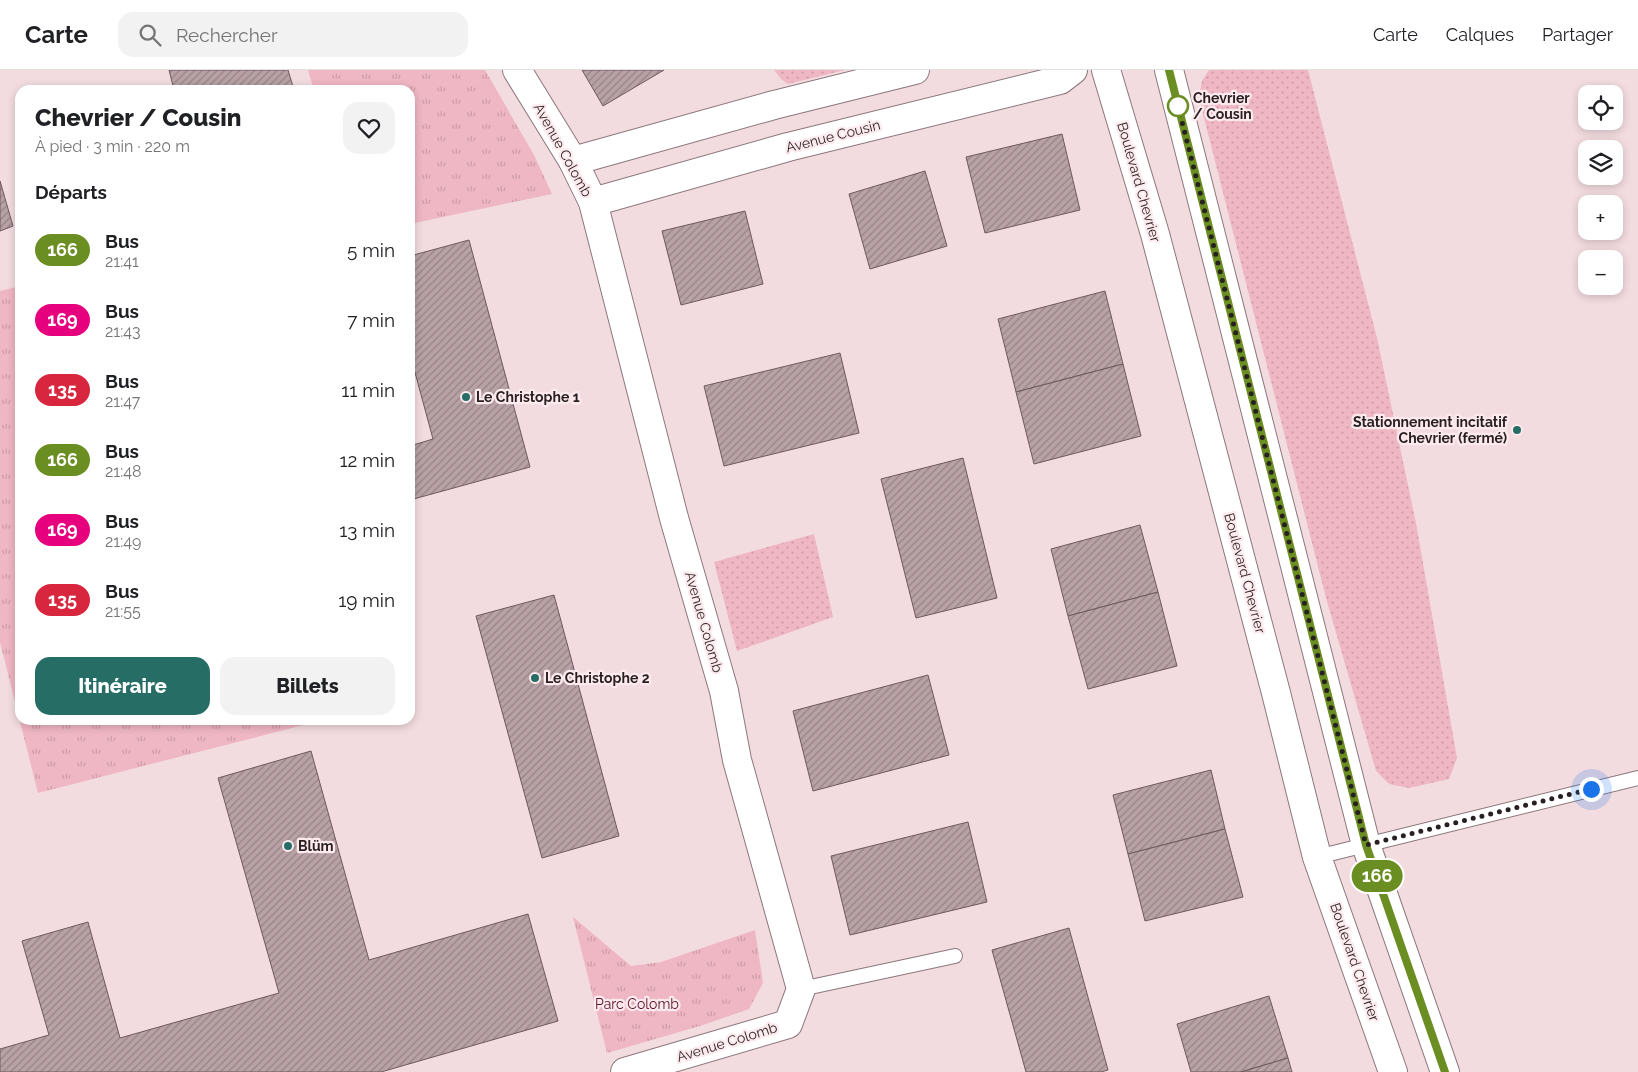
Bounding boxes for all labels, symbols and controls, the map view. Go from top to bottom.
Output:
search box [118,12,468,57]
text: Carte [25,20,88,49]
icon: search [136,21,164,49]
text: Rechercher [176,24,278,46]
text: Carte [1373,24,1418,45]
text: Calques [1446,24,1514,45]
text: Partager [1542,24,1613,45]
map controls [1578,85,1623,295]
button: locate [1578,85,1623,130]
place label: Chevrier / Cousin [1193,90,1252,122]
marker: Chevrier / Cousin [1167,95,1189,117]
street label: Avenue Colomb [531,101,595,200]
button: heart [343,102,395,154]
text: Chevrier / Cousin [35,103,241,132]
street label: Avenue Cousin [784,117,882,155]
street label: Boulevard Chevrier [1114,120,1164,244]
text: À pied · 3 min · 220 m [35,137,190,156]
button: layers [1578,140,1623,185]
text: Départs [35,181,107,203]
button: + [1578,195,1623,240]
text: Bus [105,230,139,252]
text: 166 [47,239,78,260]
text: 5 min [347,239,395,261]
button: − [1578,250,1623,295]
text: 21:41 [105,252,139,271]
text: Bus [105,300,139,322]
text: 169 [47,309,78,330]
text: 7 min [347,309,395,331]
text: 21:43 [105,322,140,341]
text: Bus [105,370,139,392]
text: 135 [48,379,77,400]
text: 11 min [341,379,395,401]
place label: Le Christophe 1 [476,389,580,405]
marker: Le Christophe 1 [460,391,472,403]
text: 21:47 [105,392,140,411]
place label: Stationnement incitatif Chevrier (fermé) [1353,414,1508,446]
marker: Stationnement incitatif Chevrier (fermé) [1511,424,1523,436]
text: Bus [105,440,139,462]
text: 166 [47,449,78,470]
text: 12 min [339,449,395,471]
text: 21:48 [105,462,141,481]
text: Bus [105,510,139,532]
street label: Boulevard Chevrier [1221,511,1269,635]
text: 169 [47,519,78,540]
text: 13 min [339,519,395,541]
text: 21:49 [105,532,141,551]
street label: Avenue Colomb [682,570,726,675]
text: Bus [105,580,139,602]
text: 135 [48,589,77,610]
text: 19 min [338,589,395,611]
text: 21:55 [105,602,141,621]
button: Itinéraire [35,657,210,715]
button: Billets [220,657,395,715]
place label: Le Christophe 2 [545,670,650,686]
marker: Le Christophe 2 [529,672,541,684]
your location [1579,777,1604,802]
place label: Blüm [298,838,334,854]
marker: Blüm [282,840,294,852]
line badge: 166 [1348,860,1406,892]
text: 166 [1362,865,1392,886]
street label: Boulevard Chevrier [1327,901,1383,1023]
park label: Parc Colomb [595,996,679,1012]
street label: Avenue Colomb [675,1019,780,1065]

